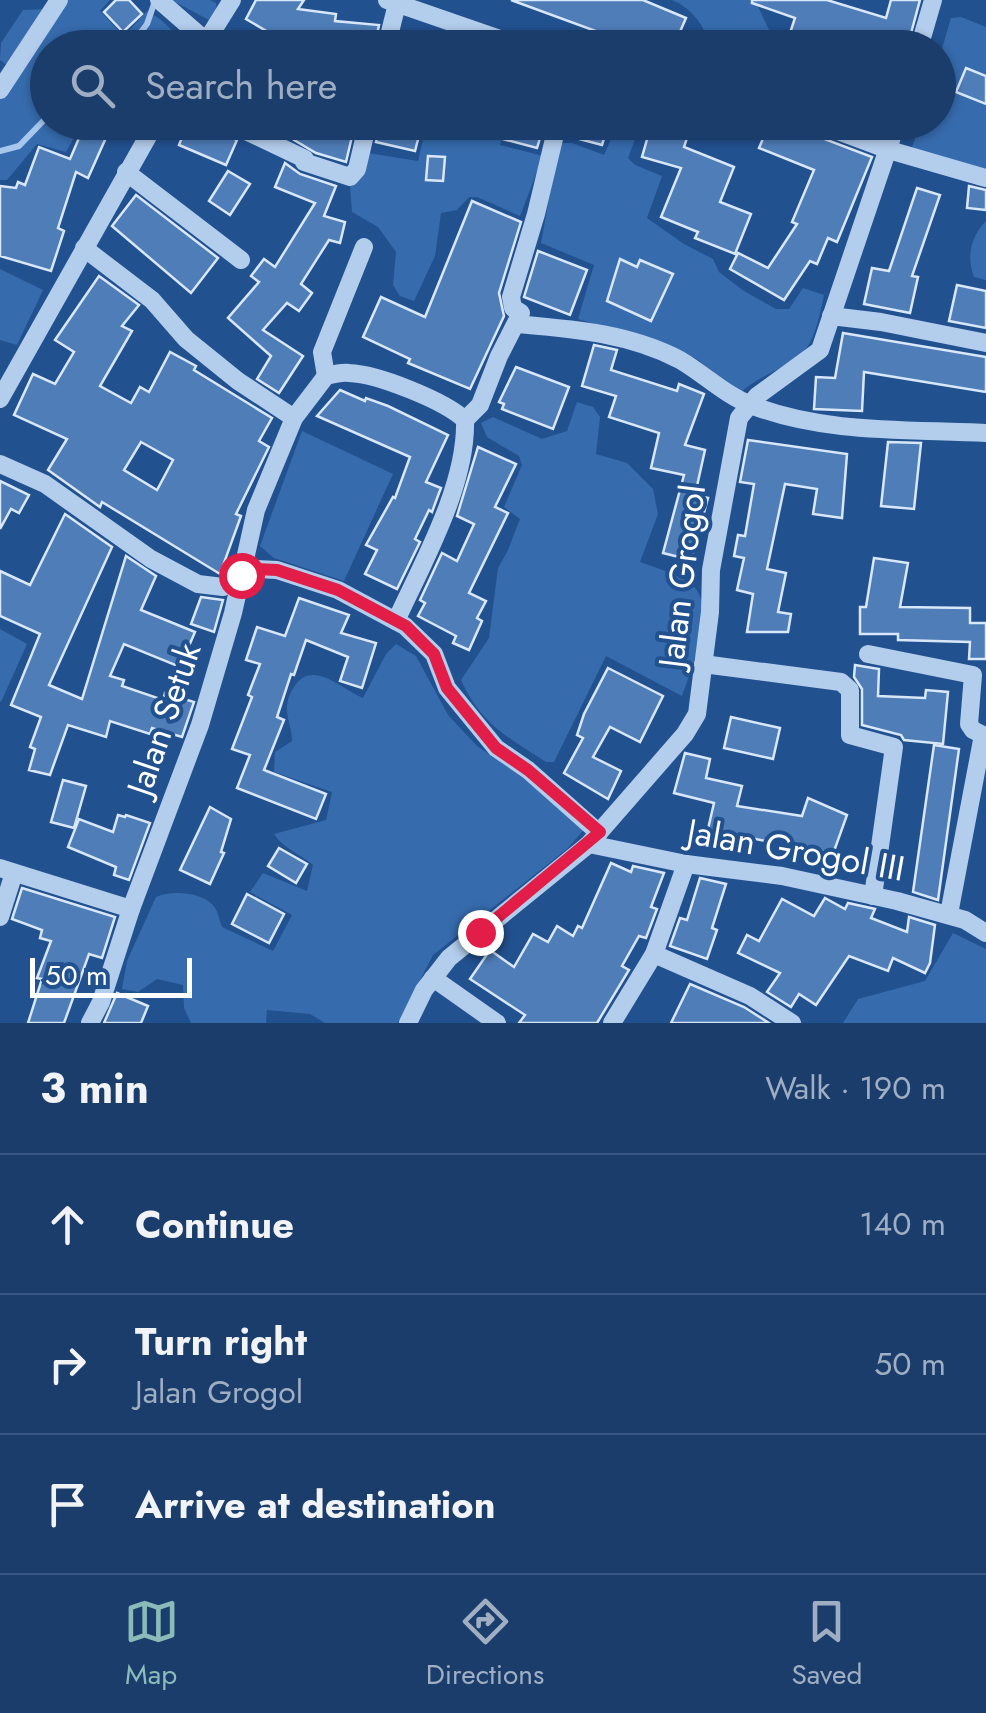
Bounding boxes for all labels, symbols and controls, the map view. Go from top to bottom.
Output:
search box [30,30,956,140]
icon: search [65,58,120,113]
text: Search here [145,58,337,113]
street label: Jalan Grogol [645,482,718,674]
route start [219,553,265,599]
street label: Jalan Setuk [113,635,214,806]
street label: Jalan Grogol III [679,806,909,894]
route end [458,910,504,956]
scale bar [30,953,192,998]
text: 50 m [45,955,108,996]
text: 3 min [40,1058,149,1119]
text: Walk · 190 m [765,1065,946,1111]
icon: ahead [40,1197,95,1252]
text: Continue [135,1197,294,1252]
text: 140 m [859,1201,946,1247]
text: Turn right [135,1314,307,1369]
icon: right [40,1337,95,1392]
text: 50 m [874,1341,946,1387]
text: Jalan Grogol [135,1369,303,1415]
icon: arrive [40,1477,95,1532]
text: Arrive at destination [135,1477,496,1532]
tab: Map [124,1594,179,1695]
tab: Directions [426,1594,544,1695]
tab: Saved [791,1594,862,1695]

